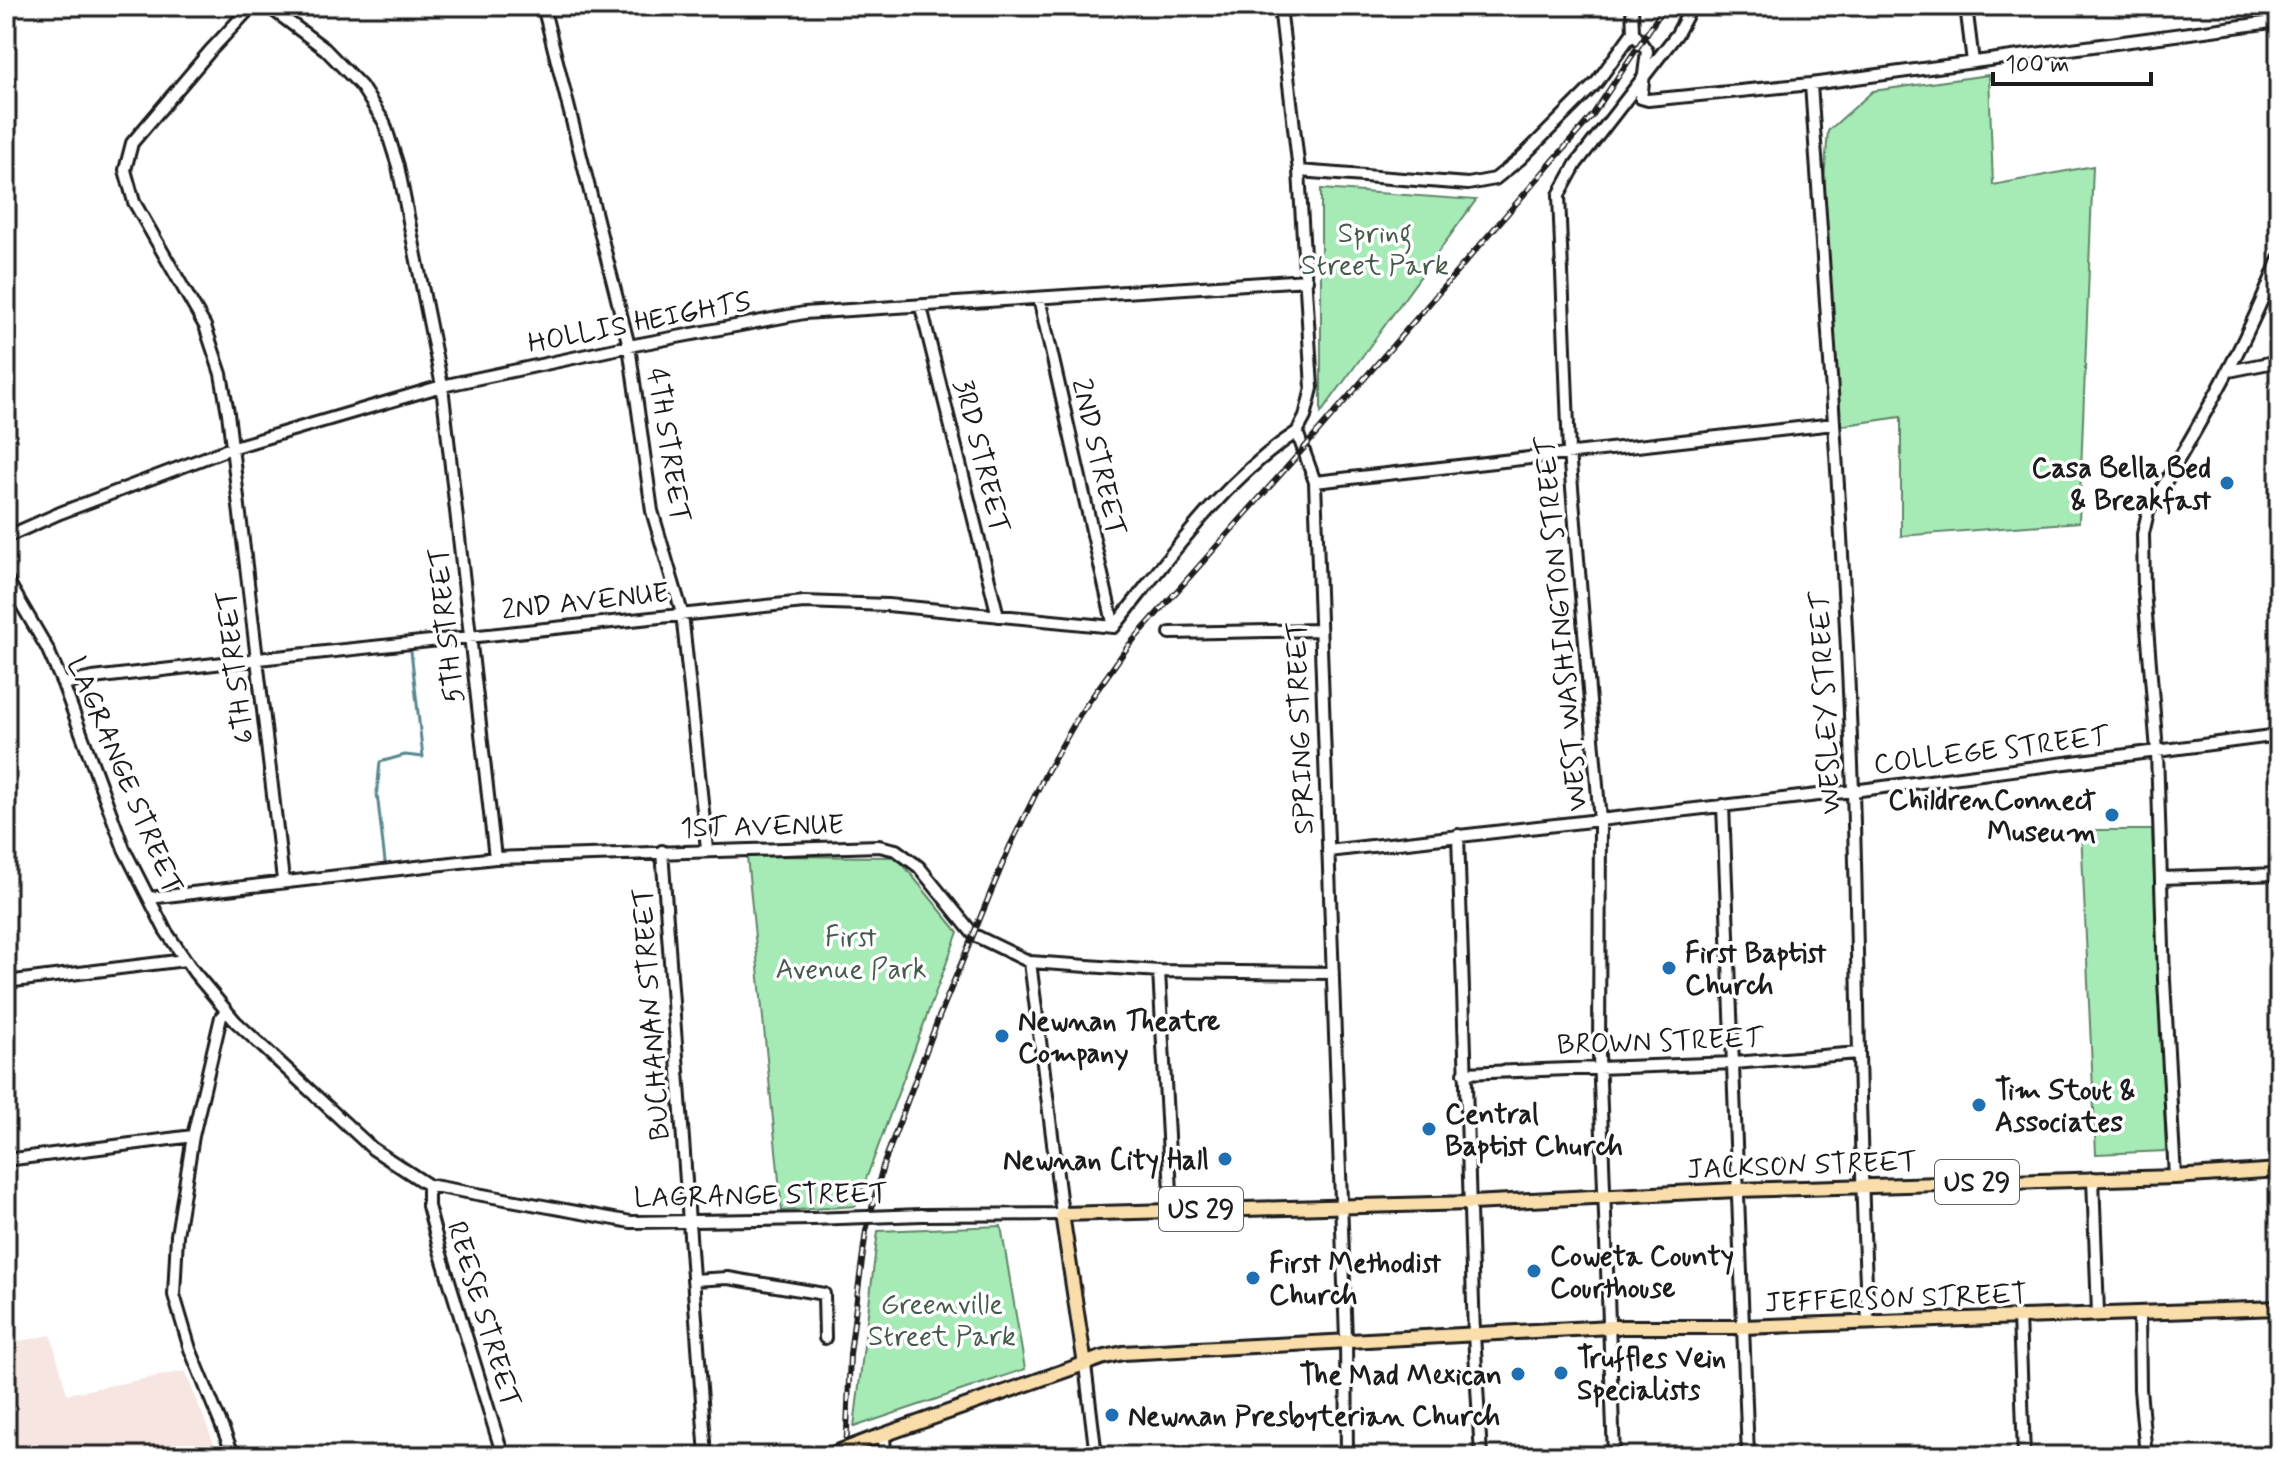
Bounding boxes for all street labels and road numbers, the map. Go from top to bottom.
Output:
street label: HOLLIS HEIGHTS [525,284,754,363]
street label: 4TH STREET [637,365,698,525]
street label: 2ND STREET [1061,375,1134,540]
street label: 3RD STREET [944,376,1018,537]
street label: WEST WASHINGTON STREET [1528,434,1597,813]
street label: 5TH STREET [421,545,474,705]
street label: 2ND AVENUE [500,575,671,630]
street label: 6TH STREET [209,588,264,746]
street label: WESLEY STREET [1802,590,1851,815]
street label: SPRING STREET [1279,621,1324,835]
street label: LAGRANGE STREET [57,652,190,900]
street label: COLLEGE STREET [1872,719,2112,784]
street label: 1ST AVENUE [680,808,844,847]
street label: BUCHANAN STREET [625,886,680,1142]
street label: BROWN STREET [1556,1020,1765,1065]
street label: JACKSON STREET [1686,1144,1918,1189]
road number: US 29 [1935,1160,2019,1204]
street label: LAGRANGE STREET [634,1176,889,1217]
road number: US 29 [1159,1187,1243,1231]
street label: REESE STREET [437,1217,529,1412]
street label: JEFFERSON STREET [1764,1276,2028,1323]

